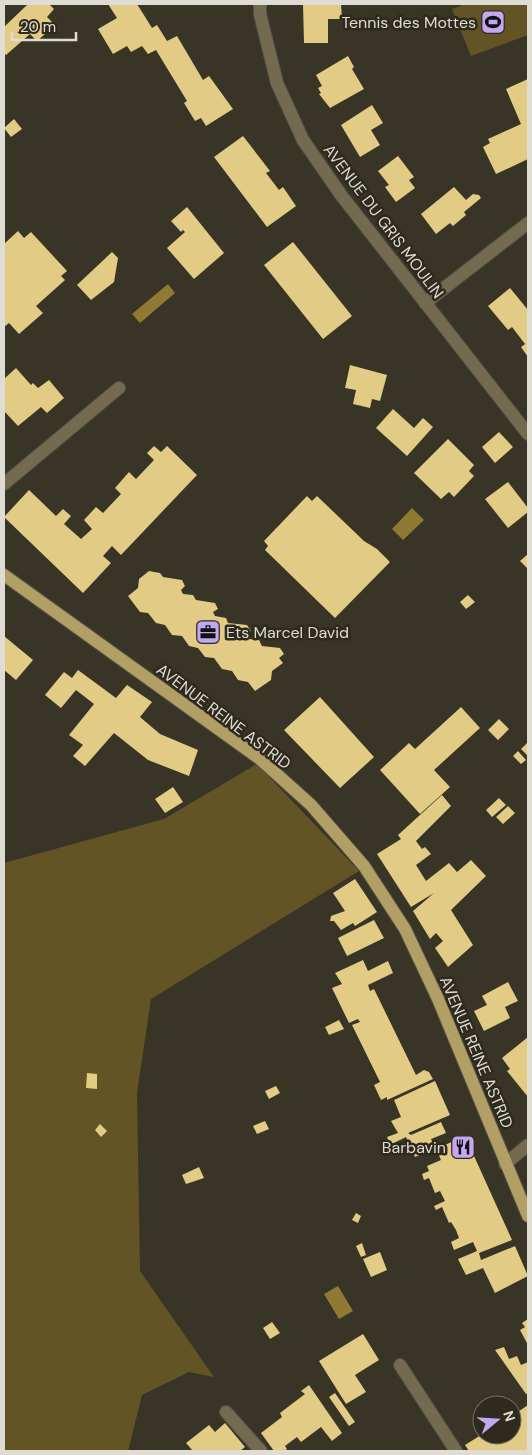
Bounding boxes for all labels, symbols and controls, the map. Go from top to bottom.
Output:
sports icon: Tennis des Mottes [480,9,506,35]
scale bar [12,10,76,42]
place label: Tennis des Mottes [341,12,476,33]
text: 20 m [20,17,56,37]
street label: AVENUE DU GRIS MOULIN [319,140,449,303]
office icon: Ets Marcel David [195,619,221,645]
place label: Ets Marcel David [226,622,349,643]
street label: AVENUE REINE ASTRID [152,659,295,774]
street label: AVENUE REINE ASTRID [435,973,518,1131]
restaurant icon: Barbavin [450,1134,476,1160]
place label: Barbavin [382,1137,446,1158]
north arrow [472,1395,522,1445]
text: N [499,1408,520,1424]

